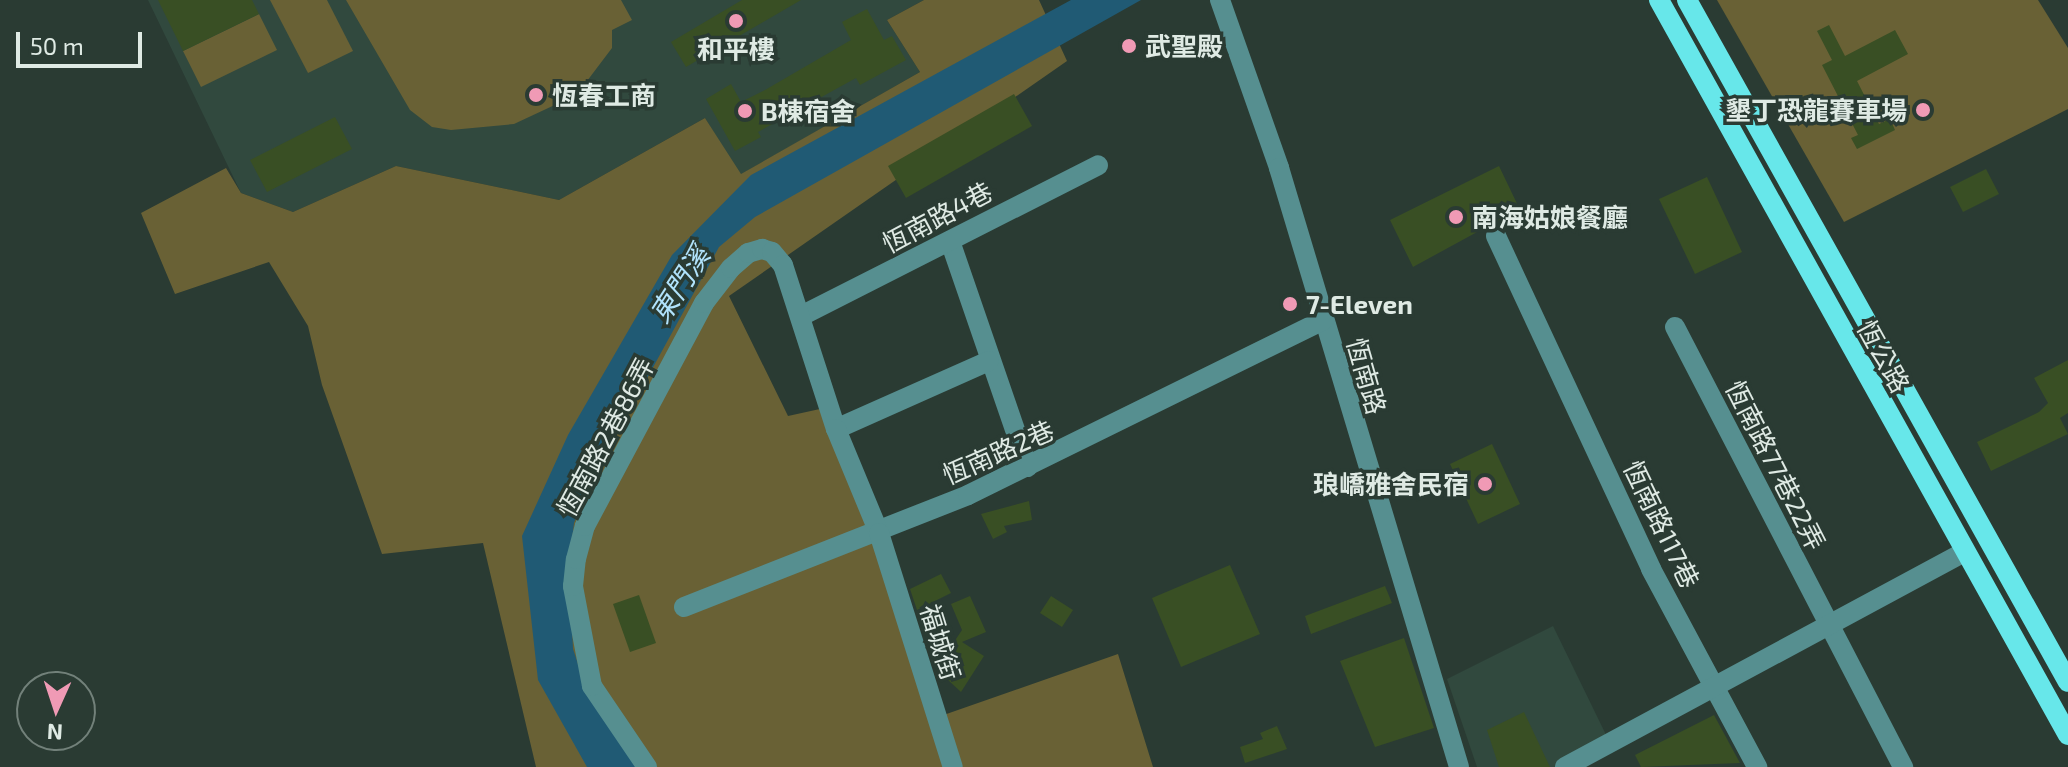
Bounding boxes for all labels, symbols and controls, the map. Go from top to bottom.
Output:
marker: 和平樓 [727,12,745,30]
scale bar [20,16,146,66]
place label: 武聖殿 [1145,30,1223,62]
text: 50 m [30,31,84,60]
place label: 和平樓 [697,33,775,65]
marker: 武聖殿 [1120,37,1138,55]
place label: 恆春工商 [552,79,656,111]
marker: 恆春工商 [527,86,545,104]
place label: 墾丁恐龍賽車場 [1725,94,1907,126]
place label: B棟宿舍 [761,95,856,127]
marker: 墾丁恐龍賽車場 [1914,101,1932,119]
marker: B棟宿舍 [736,102,754,120]
street label: 恆南路4巷 [877,175,997,259]
place label: 南海姑娘餐廳 [1472,201,1628,233]
marker: 南海姑娘餐廳 [1447,208,1465,226]
water label: 東門溪 [642,240,716,328]
place label: 7-Eleven [1306,288,1413,320]
marker: 7-Eleven [1281,295,1299,313]
street label: 恆公路 [1851,314,1917,398]
street label: 恆南路 [1341,334,1393,418]
street label: 恆南路2巷86弄 [550,352,660,522]
street label: 恆南路77巷22弄 [1720,375,1832,555]
street label: 恆南路2巷 [937,414,1059,490]
street label: 恆南路117巷 [1618,455,1706,593]
place label: 琅嶠雅舍民宿 [1313,468,1469,500]
marker: 琅嶠雅舍民宿 [1476,475,1494,493]
street label: 福城街 [915,600,967,684]
north arrow [16,671,96,751]
text: N [46,720,63,746]

